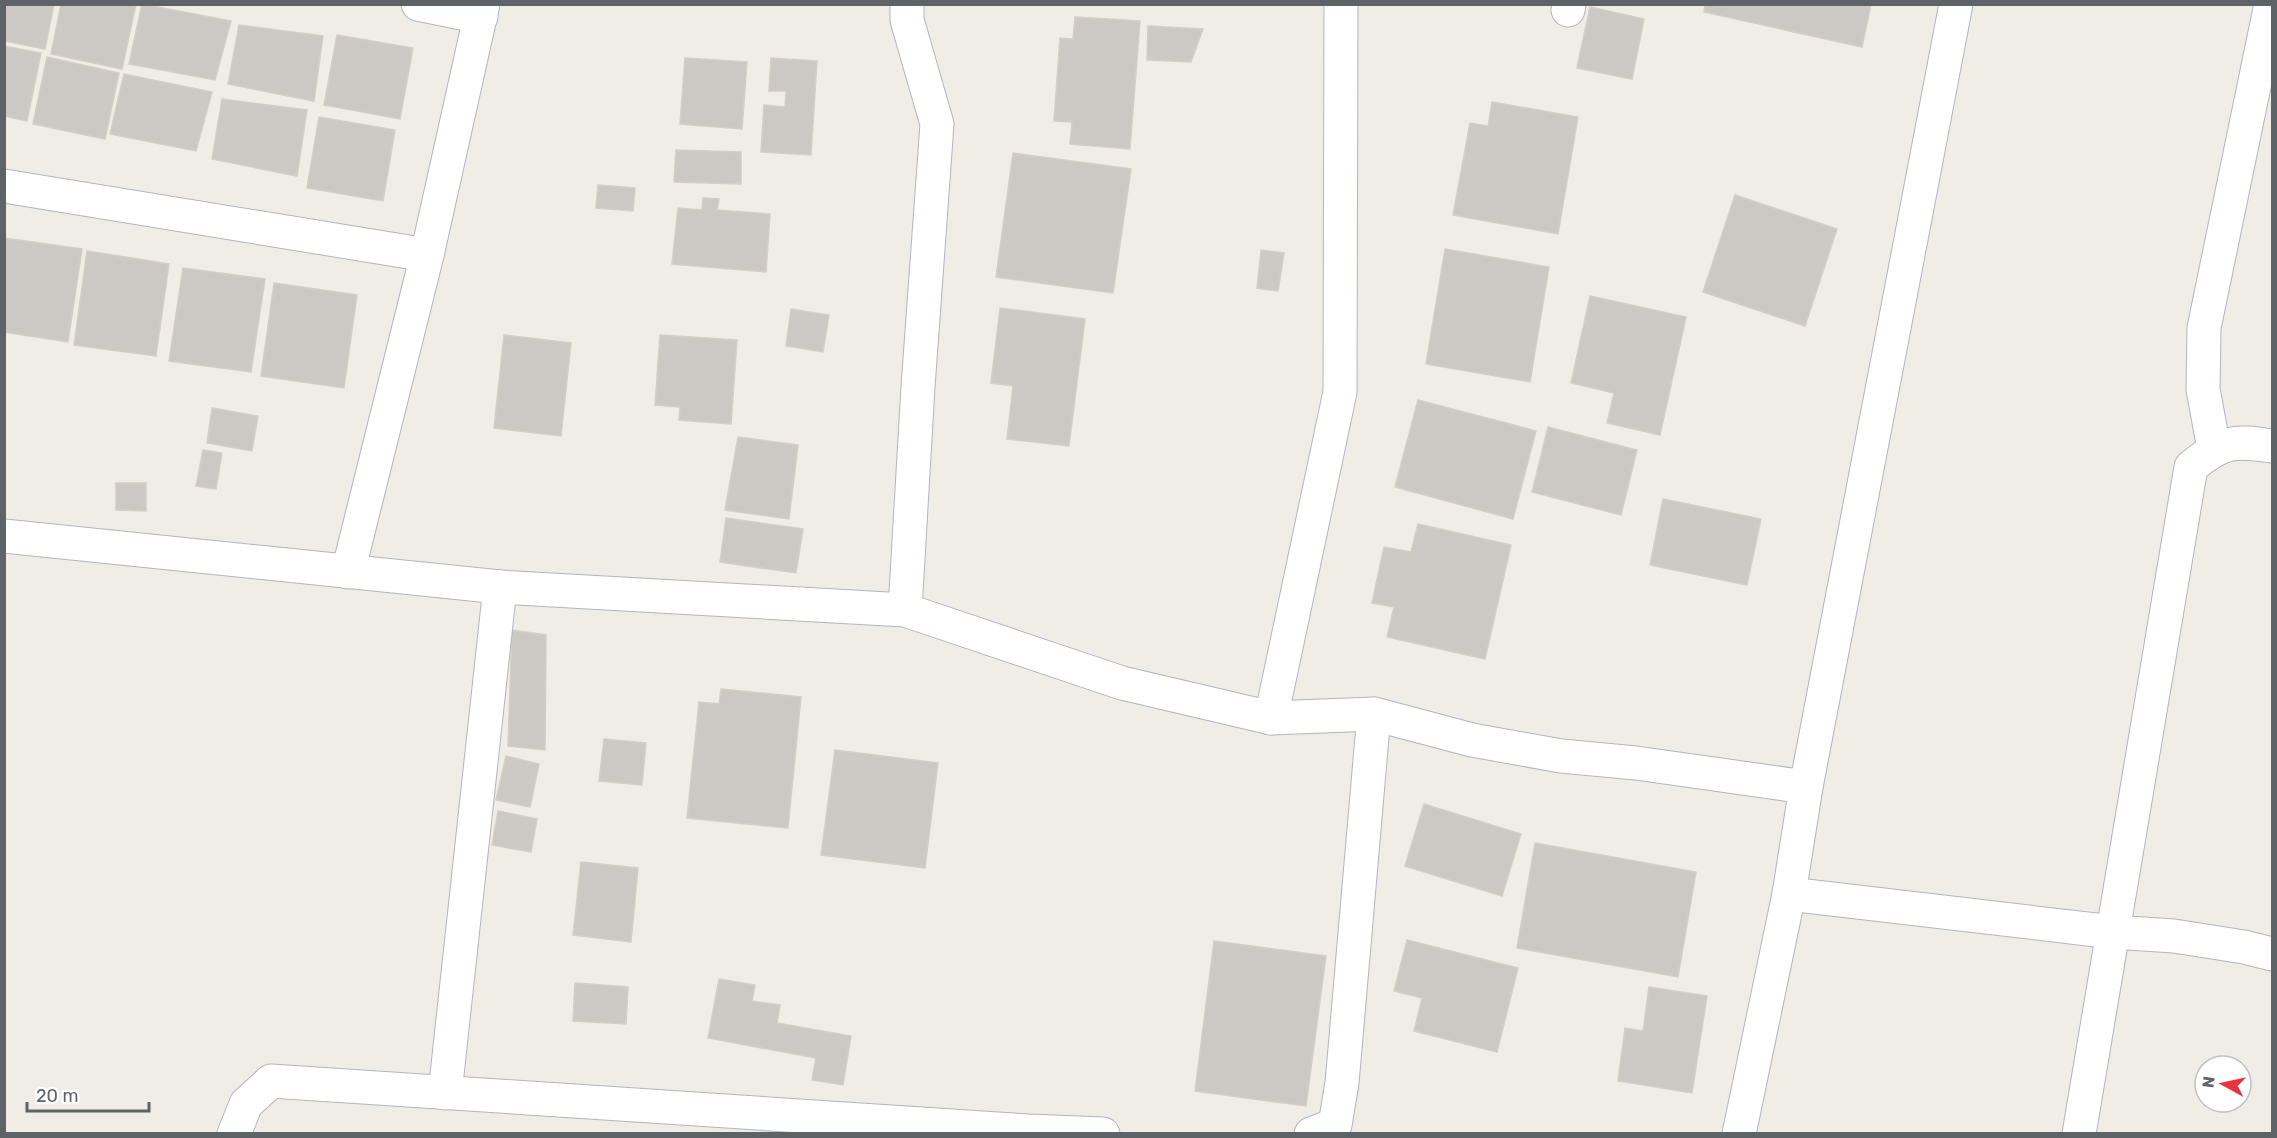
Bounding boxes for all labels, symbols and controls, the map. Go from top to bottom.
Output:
north arrow [2193,1054,2253,1114]
scale bar [27,1075,148,1113]
text: N [2198,1075,2219,1089]
text: 20 m [36,1085,78,1107]

